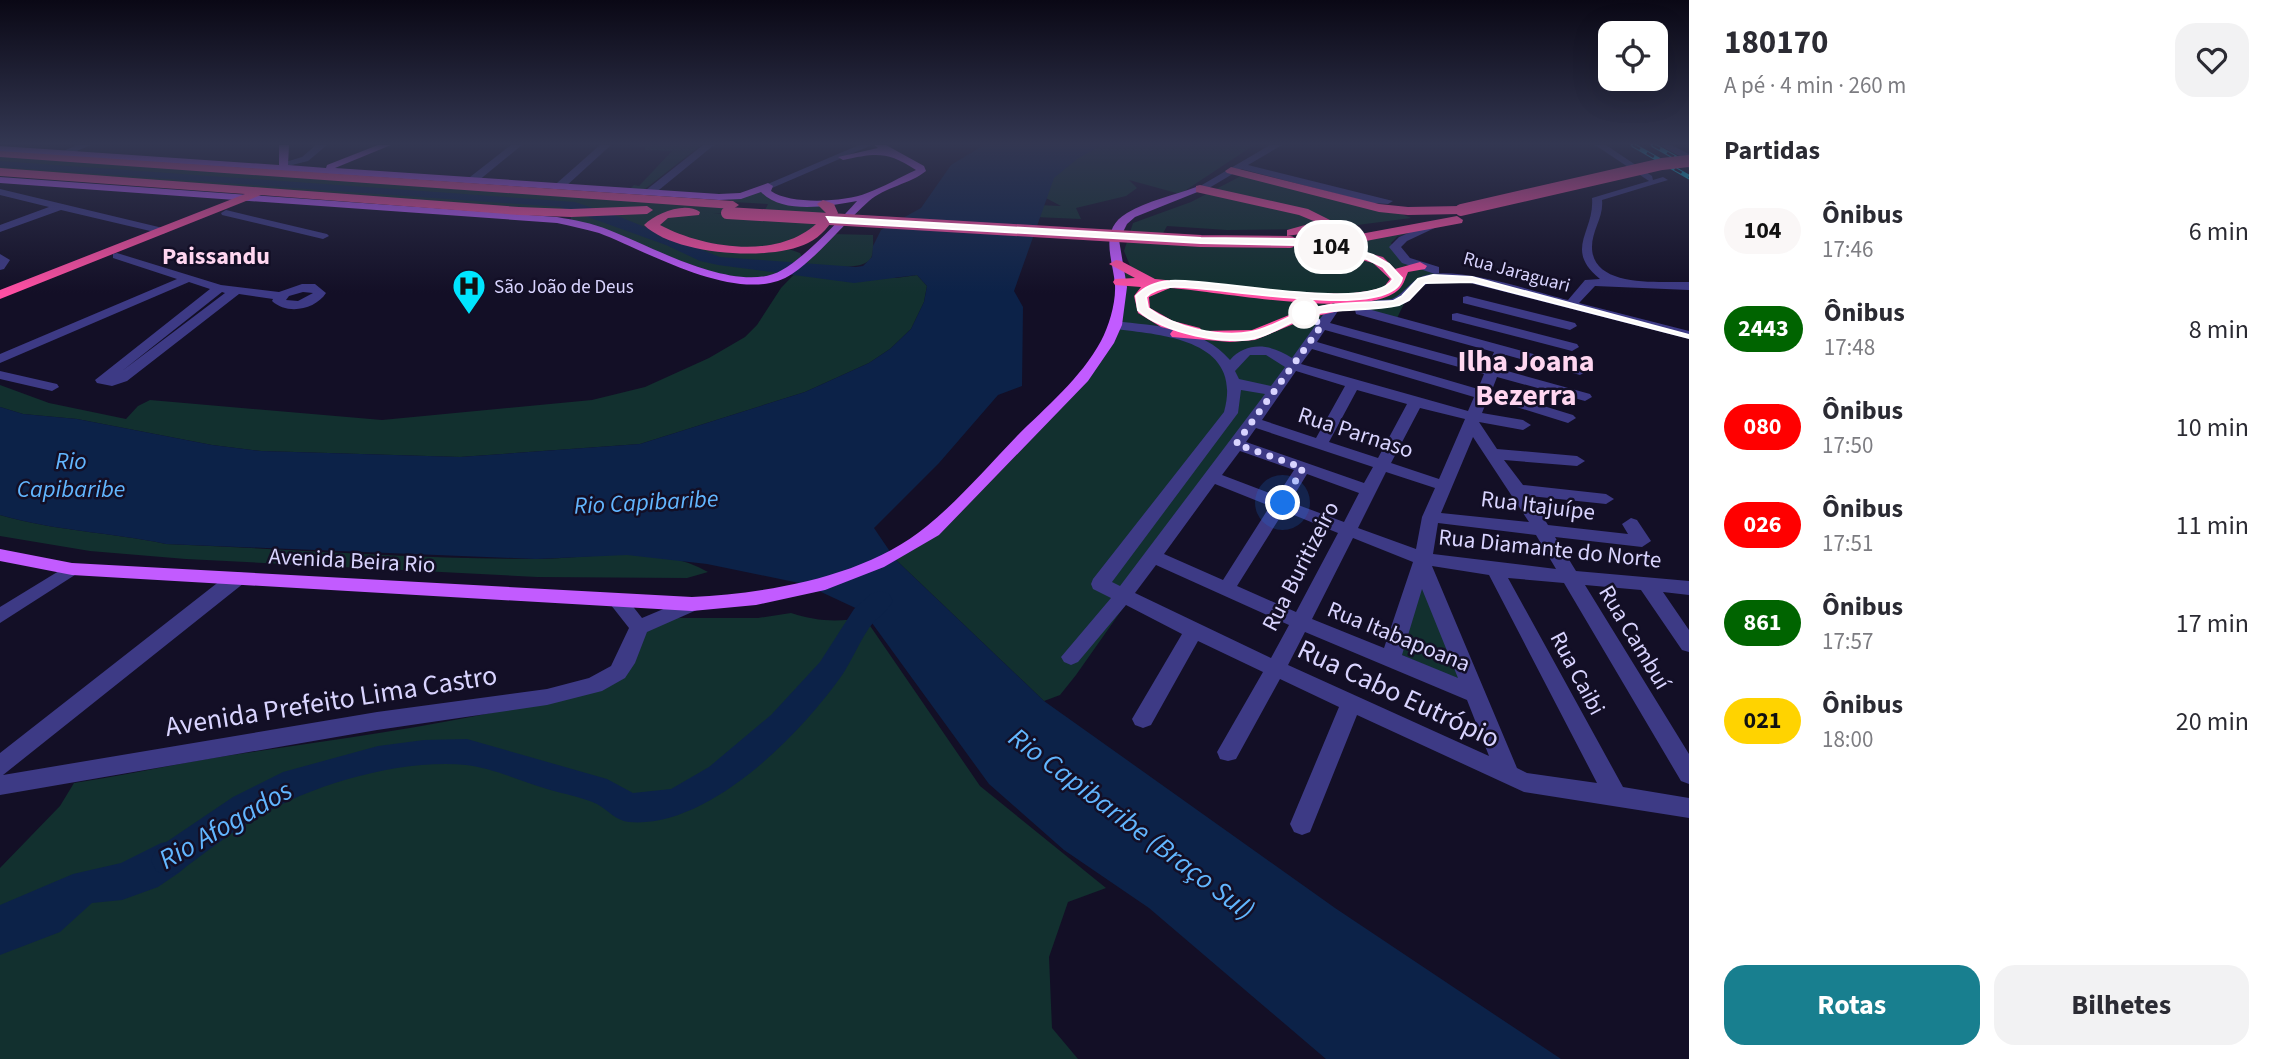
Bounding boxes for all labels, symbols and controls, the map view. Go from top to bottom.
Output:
text: 180170 [1724,19,1829,66]
map controls [1598,21,1668,91]
button: locate [1598,21,1668,91]
button: heart [2175,23,2249,97]
text: A pé · 4 min · 260 m [1724,69,1906,102]
text: Partidas [1724,132,1820,169]
text: Ônibus [1822,196,1903,233]
text: 104 [1743,213,1782,248]
text: 6 min [2189,213,2249,250]
line badge: 104 [1291,224,1371,270]
text: 104 [1312,229,1350,264]
text: 17:46 [1822,233,1873,266]
district label: Paissandu [162,239,270,274]
street label: Rua Jaraguari [1460,245,1573,300]
hospital icon: São João de Deus [450,267,488,316]
place label: São João de Deus [494,274,634,301]
text: Ônibus [1824,294,1905,331]
unlabelled marker [1289,298,1319,328]
text: 2443 [1738,311,1789,346]
text: 8 min [2189,311,2249,348]
text: 17:48 [1824,331,1875,364]
district label: Ilha Joana Bezerra [1458,340,1594,417]
text: Ônibus [1822,392,1903,429]
street label: Rua Parnaso [1294,398,1418,467]
text: 080 [1743,409,1782,444]
text: 10 min [2176,409,2249,446]
text: 17:50 [1822,429,1873,462]
water label: Rio Capibaribe [17,444,125,507]
water label: Rio Capibaribe [573,481,719,524]
street label: Rua Itajuípe [1479,482,1597,529]
your location [1265,485,1300,520]
text: Ônibus [1822,490,1903,527]
street label: Rua Buritizeiro [1254,496,1347,637]
text: 026 [1743,507,1782,542]
text: 11 min [2176,507,2249,544]
street label: Rua Diamante do Norte [1437,520,1663,577]
text: 17:51 [1822,527,1873,560]
street label: Avenida Beira Rio [268,540,436,581]
street label: Rua Cambuí [1590,579,1679,697]
text: Ônibus [1822,588,1903,625]
street label: Rua Itabapoana [1322,593,1475,680]
text: 861 [1743,605,1782,640]
text: 17 min [2176,605,2249,642]
text: 17:57 [1822,625,1873,658]
street label: Rua Caibi [1542,626,1613,721]
street label: Rua Cabo Eutrópio [1291,630,1506,758]
street label: Avenida Prefeito Lima Castro [162,655,500,747]
text: Ônibus [1822,686,1903,723]
text: 021 [1743,703,1782,738]
text: 20 min [2176,703,2249,740]
water label: Rio Capibaribe (Braço Sul) [1000,718,1263,930]
text: 18:00 [1822,723,1873,756]
water label: Rio Afogados [151,770,300,879]
button: Rotas [1724,965,1980,1045]
button: Bilhetes [1994,965,2249,1045]

